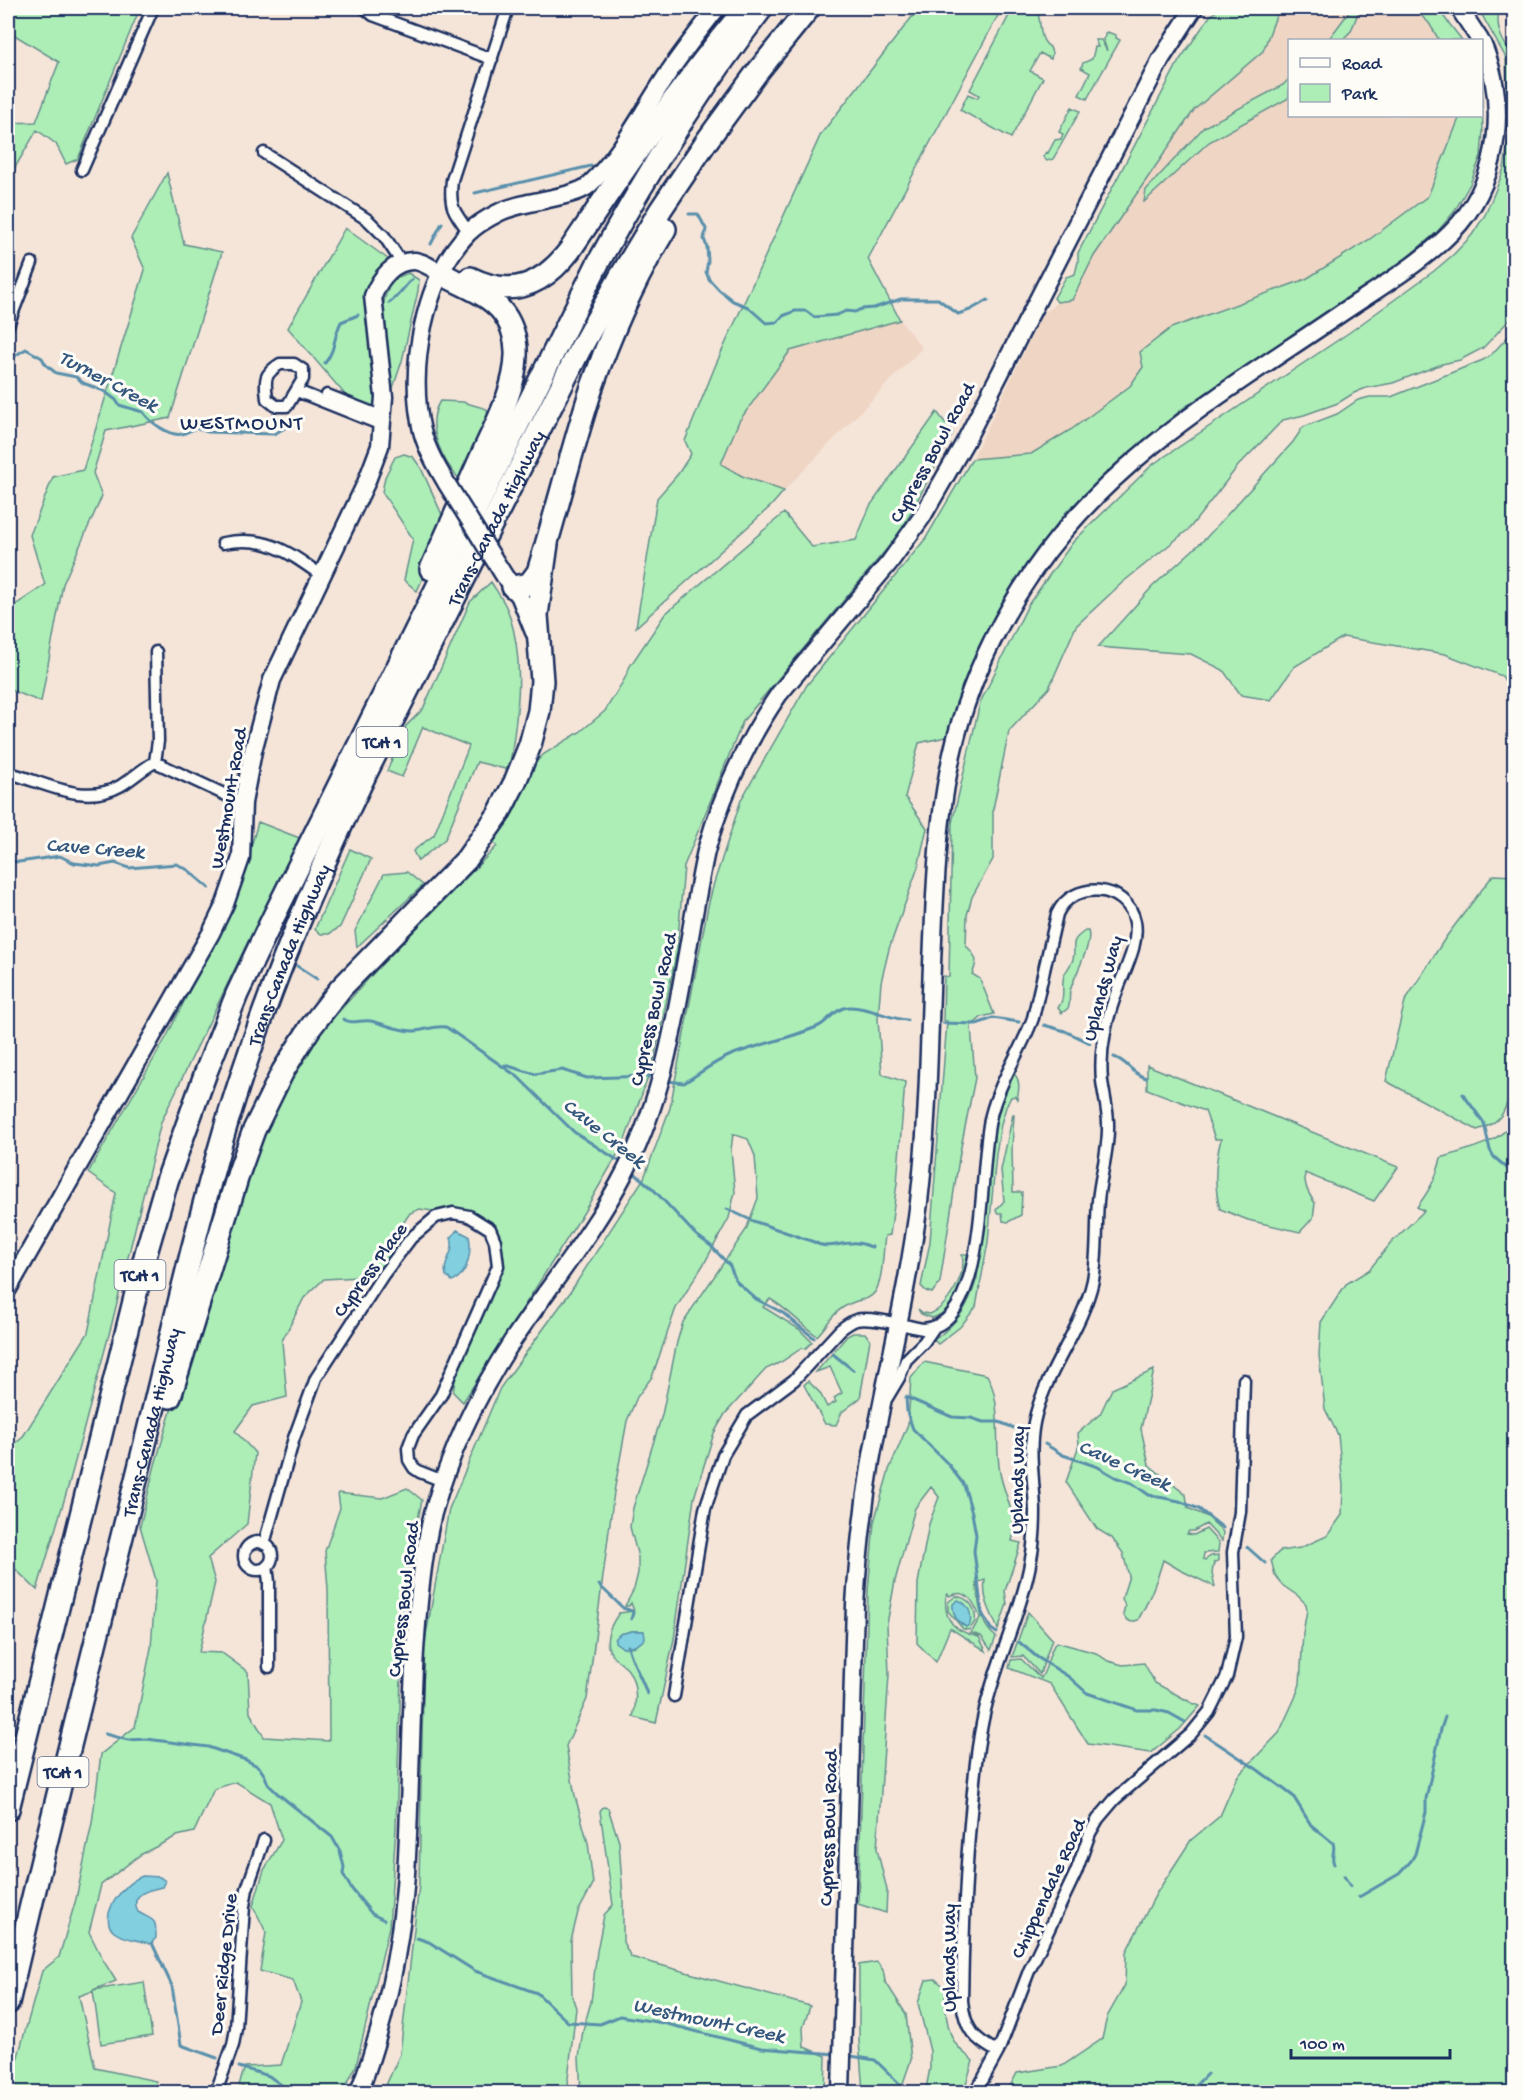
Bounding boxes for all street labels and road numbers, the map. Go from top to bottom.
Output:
street label: Cypress Bowl Road [886,378,983,528]
street label: Trans-Canada Highway [444,427,552,612]
street label: Westmount Road [207,724,255,871]
road number: TCH 1 [356,727,407,757]
street label: Trans-Canada Highway [244,861,337,1051]
street label: Cypress Bowl Road [627,929,685,1089]
street label: Uplands Way [1079,934,1130,1044]
street label: Cypress Place [330,1219,414,1323]
road number: TCH 1 [114,1260,166,1290]
street label: Trans-Canada Highway [119,1326,187,1521]
street label: Uplands Way [1007,1426,1032,1534]
street label: Cypress Bowl Road [385,1518,427,1678]
street label: Cypress Bowl Road [816,1747,845,1907]
road number: TCH 1 [38,1757,88,1787]
street label: Chippendale Road [1008,1814,1094,1963]
street label: Deer Ridge Drive [206,1892,244,2038]
street label: Uplands Way [940,1904,963,2012]

